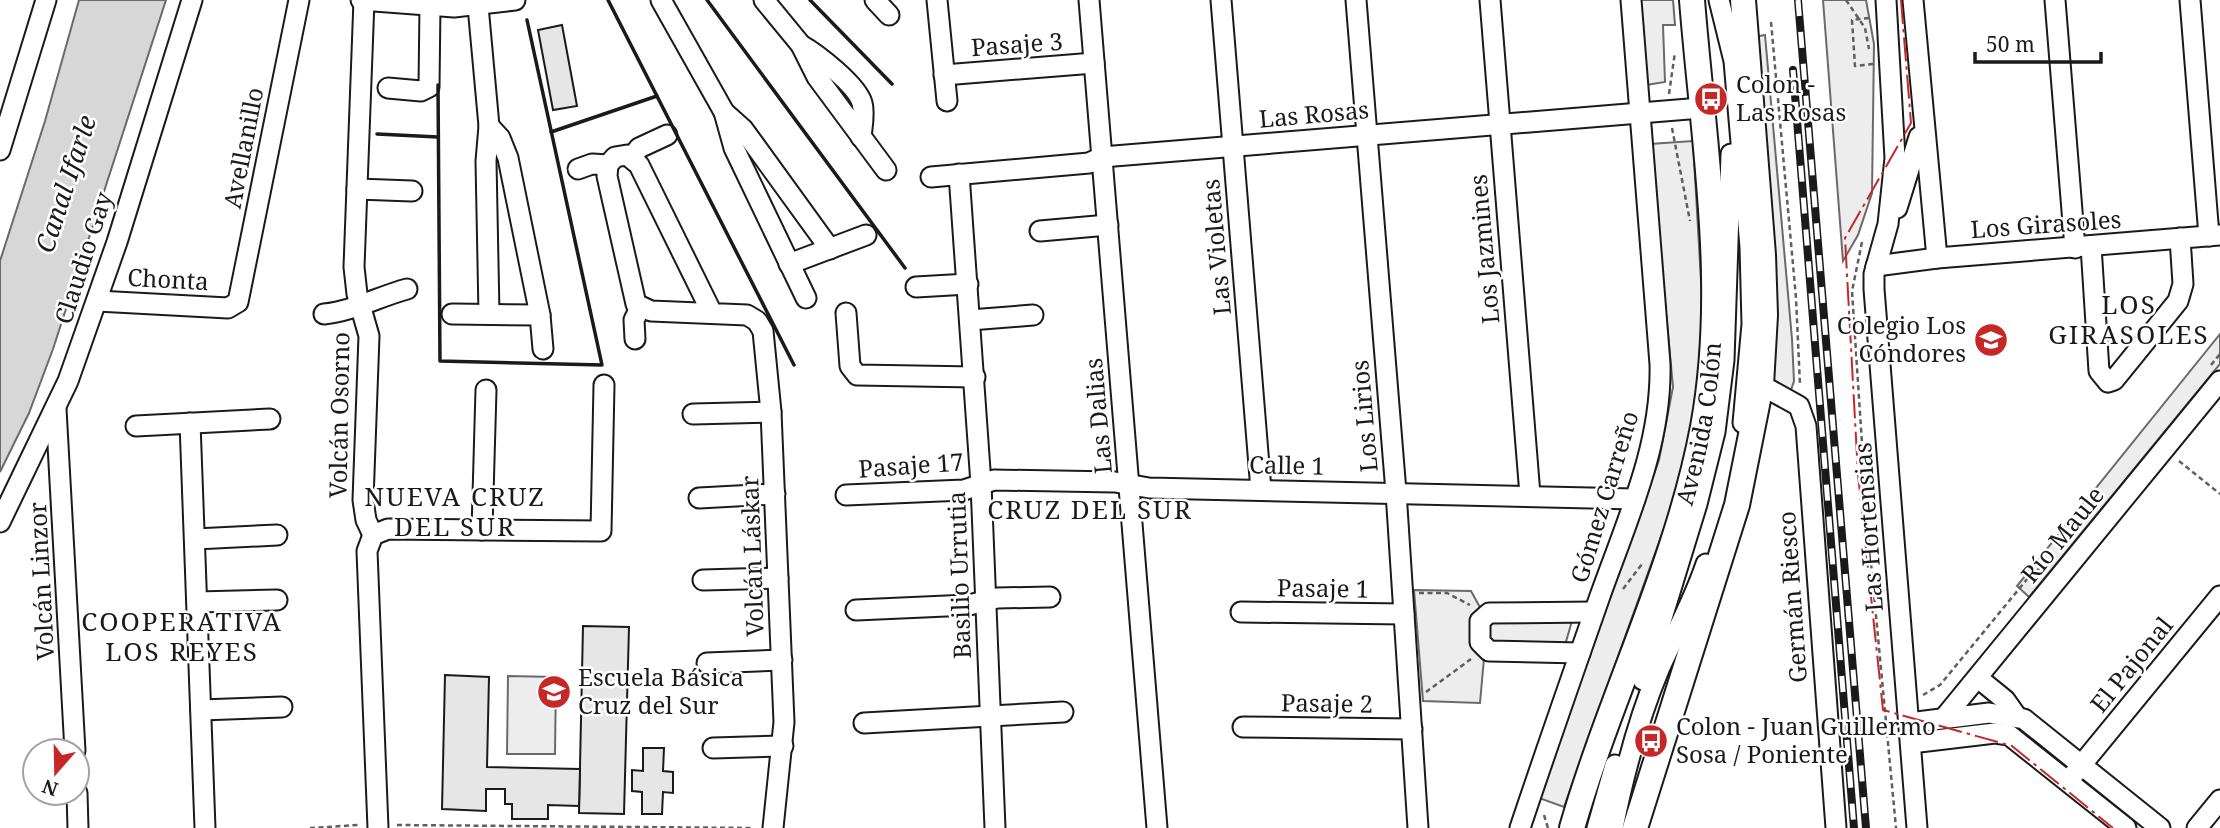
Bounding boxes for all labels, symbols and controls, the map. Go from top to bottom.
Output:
scale bar [1975,21,2101,65]
street label: Pasaje 3 [970,24,1064,63]
text: 50 m [1986,30,2035,58]
place label: Colon - Las Rosas [1736,67,1846,128]
bus stop icon: Colon - Las Rosas [1692,80,1730,118]
street label: Avellanillo [215,84,270,211]
street label: Las Rosas [1258,92,1370,135]
water label: Canal Ifarle [26,110,104,257]
street label: Los Jazmines [1461,173,1506,325]
street label: Las Violetas [1193,178,1238,316]
street label: Claudio Gay [46,187,120,328]
street label: Los Girasoles [1970,202,2122,245]
street label: Chonta [127,260,210,297]
district label: LOS GIRASOLES [2048,286,2210,352]
place label: Colegio Los Cóndores [1837,308,1966,369]
school or university icon: Colegio Los Cóndores [1972,321,2010,359]
street label: Volcán Osorno [321,332,356,498]
street label: Avenida Colón [1667,341,1728,509]
street label: Las Dalias [1076,357,1119,475]
street label: Los Lirios [1342,359,1385,473]
street label: Gómez Carreño [1562,407,1645,587]
street label: Las Hortensias [1845,441,1890,613]
street label: Pasaje 17 [857,444,965,485]
street label: Calle 1 [1249,447,1325,482]
street label: Volcán Láskar [732,475,771,637]
district label: NUEVA CRUZ DEL SUR [364,478,546,544]
street label: Río Maule [2013,479,2111,589]
street label: Basilio Urrutia [939,491,978,659]
district label: CRUZ DEL SUR [987,491,1193,527]
street label: Volcán Linzor [20,501,61,661]
street label: Germán Riesco [1769,510,1814,684]
street label: Pasaje 1 [1277,570,1369,605]
district label: COOPERATIVA LOS REYES [81,603,283,669]
street label: El Pajonal [2082,609,2180,719]
place label: Escuela Básica Cruz del Sur [578,660,744,721]
school or university icon: Escuela Básica Cruz del Sur [535,673,573,711]
street label: Pasaje 2 [1281,685,1373,720]
place label: Colon - Juan Guillermo Sosa / Poniente [1676,709,1936,770]
bus stop icon: Colon - Juan Guillermo Sosa / Poniente [1632,722,1670,760]
north arrow [21,737,91,807]
text: N [39,773,62,803]

